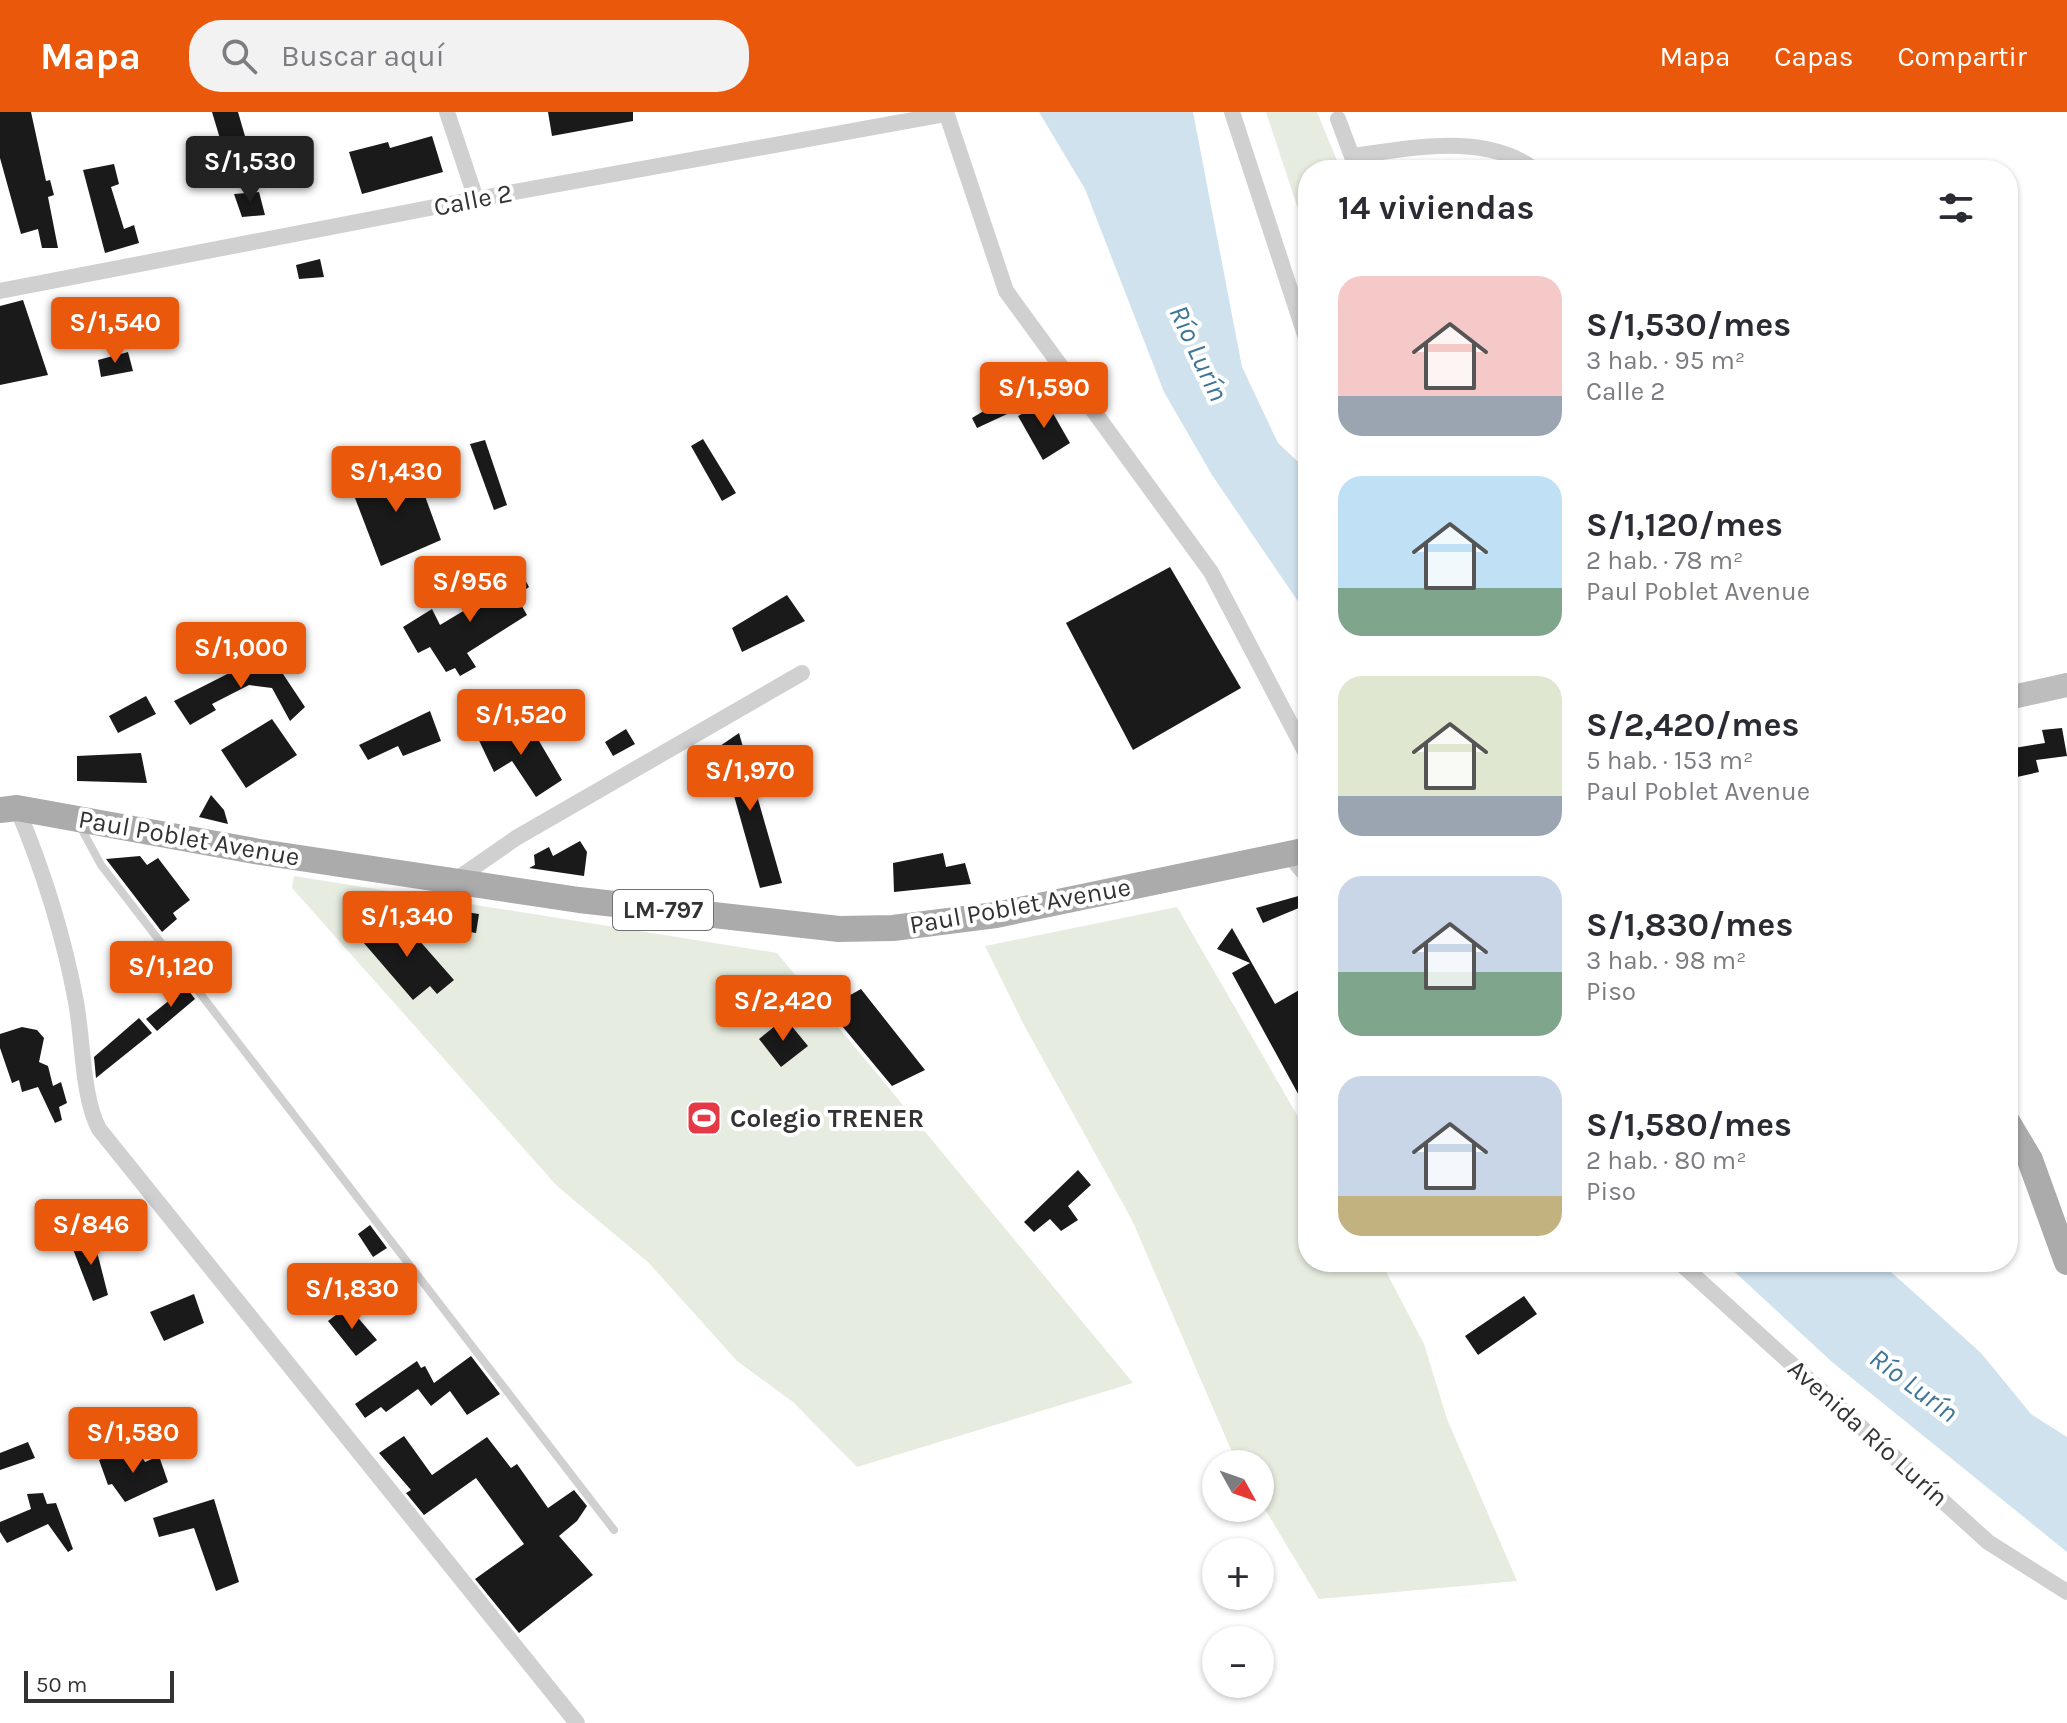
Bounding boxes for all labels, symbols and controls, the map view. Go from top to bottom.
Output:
search box [189,20,749,92]
text: Mapa [40,34,141,79]
icon: search [217,34,261,78]
text: Buscar aquí [281,38,445,74]
text: Mapa [1659,40,1730,73]
text: Capas [1774,40,1853,73]
text: Compartir [1897,40,2027,73]
pin: S/1,530 [176,136,324,204]
text: S/1,530 [204,146,296,177]
street label: Calle 2 [431,177,515,223]
icon: filters [1934,186,1978,230]
text: 14 viviendas [1338,188,1534,228]
pin: S/1,540 [41,297,189,365]
water label: Río Lurín [1162,300,1236,406]
text: S/1,530/mes [1586,305,1791,345]
text: S/1,540 [69,307,161,338]
icon: home [1402,308,1498,404]
text: 3 hab. · 95 m² [1586,345,1745,376]
pin: S/1,590 [970,362,1118,430]
text: S/1,590 [998,372,1090,403]
text: Calle 2 [1586,376,1665,407]
pin: S/1,430 [322,446,470,514]
text: S/1,430 [350,456,442,487]
text: S/1,120/mes [1586,505,1783,545]
icon: home [1402,508,1498,604]
text: 2 hab. · 78 m² [1586,545,1743,576]
pin: S/956 [414,556,526,624]
text: S/956 [432,566,508,597]
text: Paul Poblet Avenue [1586,576,1810,607]
pin: S/1,000 [167,622,315,690]
text: S/1,000 [194,632,288,663]
pin: S/1,520 [447,689,595,757]
text: S/1,520 [475,699,567,730]
text: S/2,420/mes [1586,705,1799,745]
icon: home [1402,708,1498,804]
pin: S/1,970 [676,745,824,813]
text: 5 hab. · 153 m² [1586,745,1753,776]
text: S/1,970 [705,755,795,786]
text: Paul Poblet Avenue [1586,776,1810,807]
street label: Paul Poblet Avenue [76,803,302,873]
street label: Paul Poblet Avenue [907,871,1133,941]
road number: LM-797 [613,890,713,930]
pin: S/1,340 [333,891,481,959]
text: S/1,340 [361,901,453,932]
text: S/1,830/mes [1586,905,1793,945]
icon: home [1402,908,1498,1004]
pin: S/1,120 [97,941,245,1009]
text: 3 hab. · 98 m² [1586,945,1747,976]
text: S/1,120 [128,951,214,982]
pin: S/2,420 [709,975,857,1043]
text: Piso [1586,976,1636,1007]
text: S/2,420 [734,985,832,1016]
sports icon: Colegio TRENER [685,1099,723,1137]
place label: Colegio TRENER [730,1103,924,1134]
text: S/1,580/mes [1586,1105,1792,1145]
icon: home [1402,1108,1498,1204]
text: 2 hab. · 80 m² [1586,1145,1747,1176]
text: Piso [1586,1176,1636,1207]
pin: S/846 [35,1199,147,1267]
text: S/846 [53,1209,129,1240]
pin: S/1,830 [278,1263,426,1331]
text: S/1,830 [305,1273,399,1304]
water label: Río Lurín [1863,1341,1965,1429]
street label: Avenida Río Lurín [1781,1353,1955,1513]
pin: S/1,580 [59,1407,207,1475]
text: S/1,580 [86,1417,180,1448]
north arrow [1202,1450,1274,1522]
map controls [1202,1450,1274,1698]
button: + [1202,1538,1274,1610]
button: − [1202,1626,1274,1698]
scale bar [24,1667,174,1703]
text: 50 m [36,1672,87,1698]

